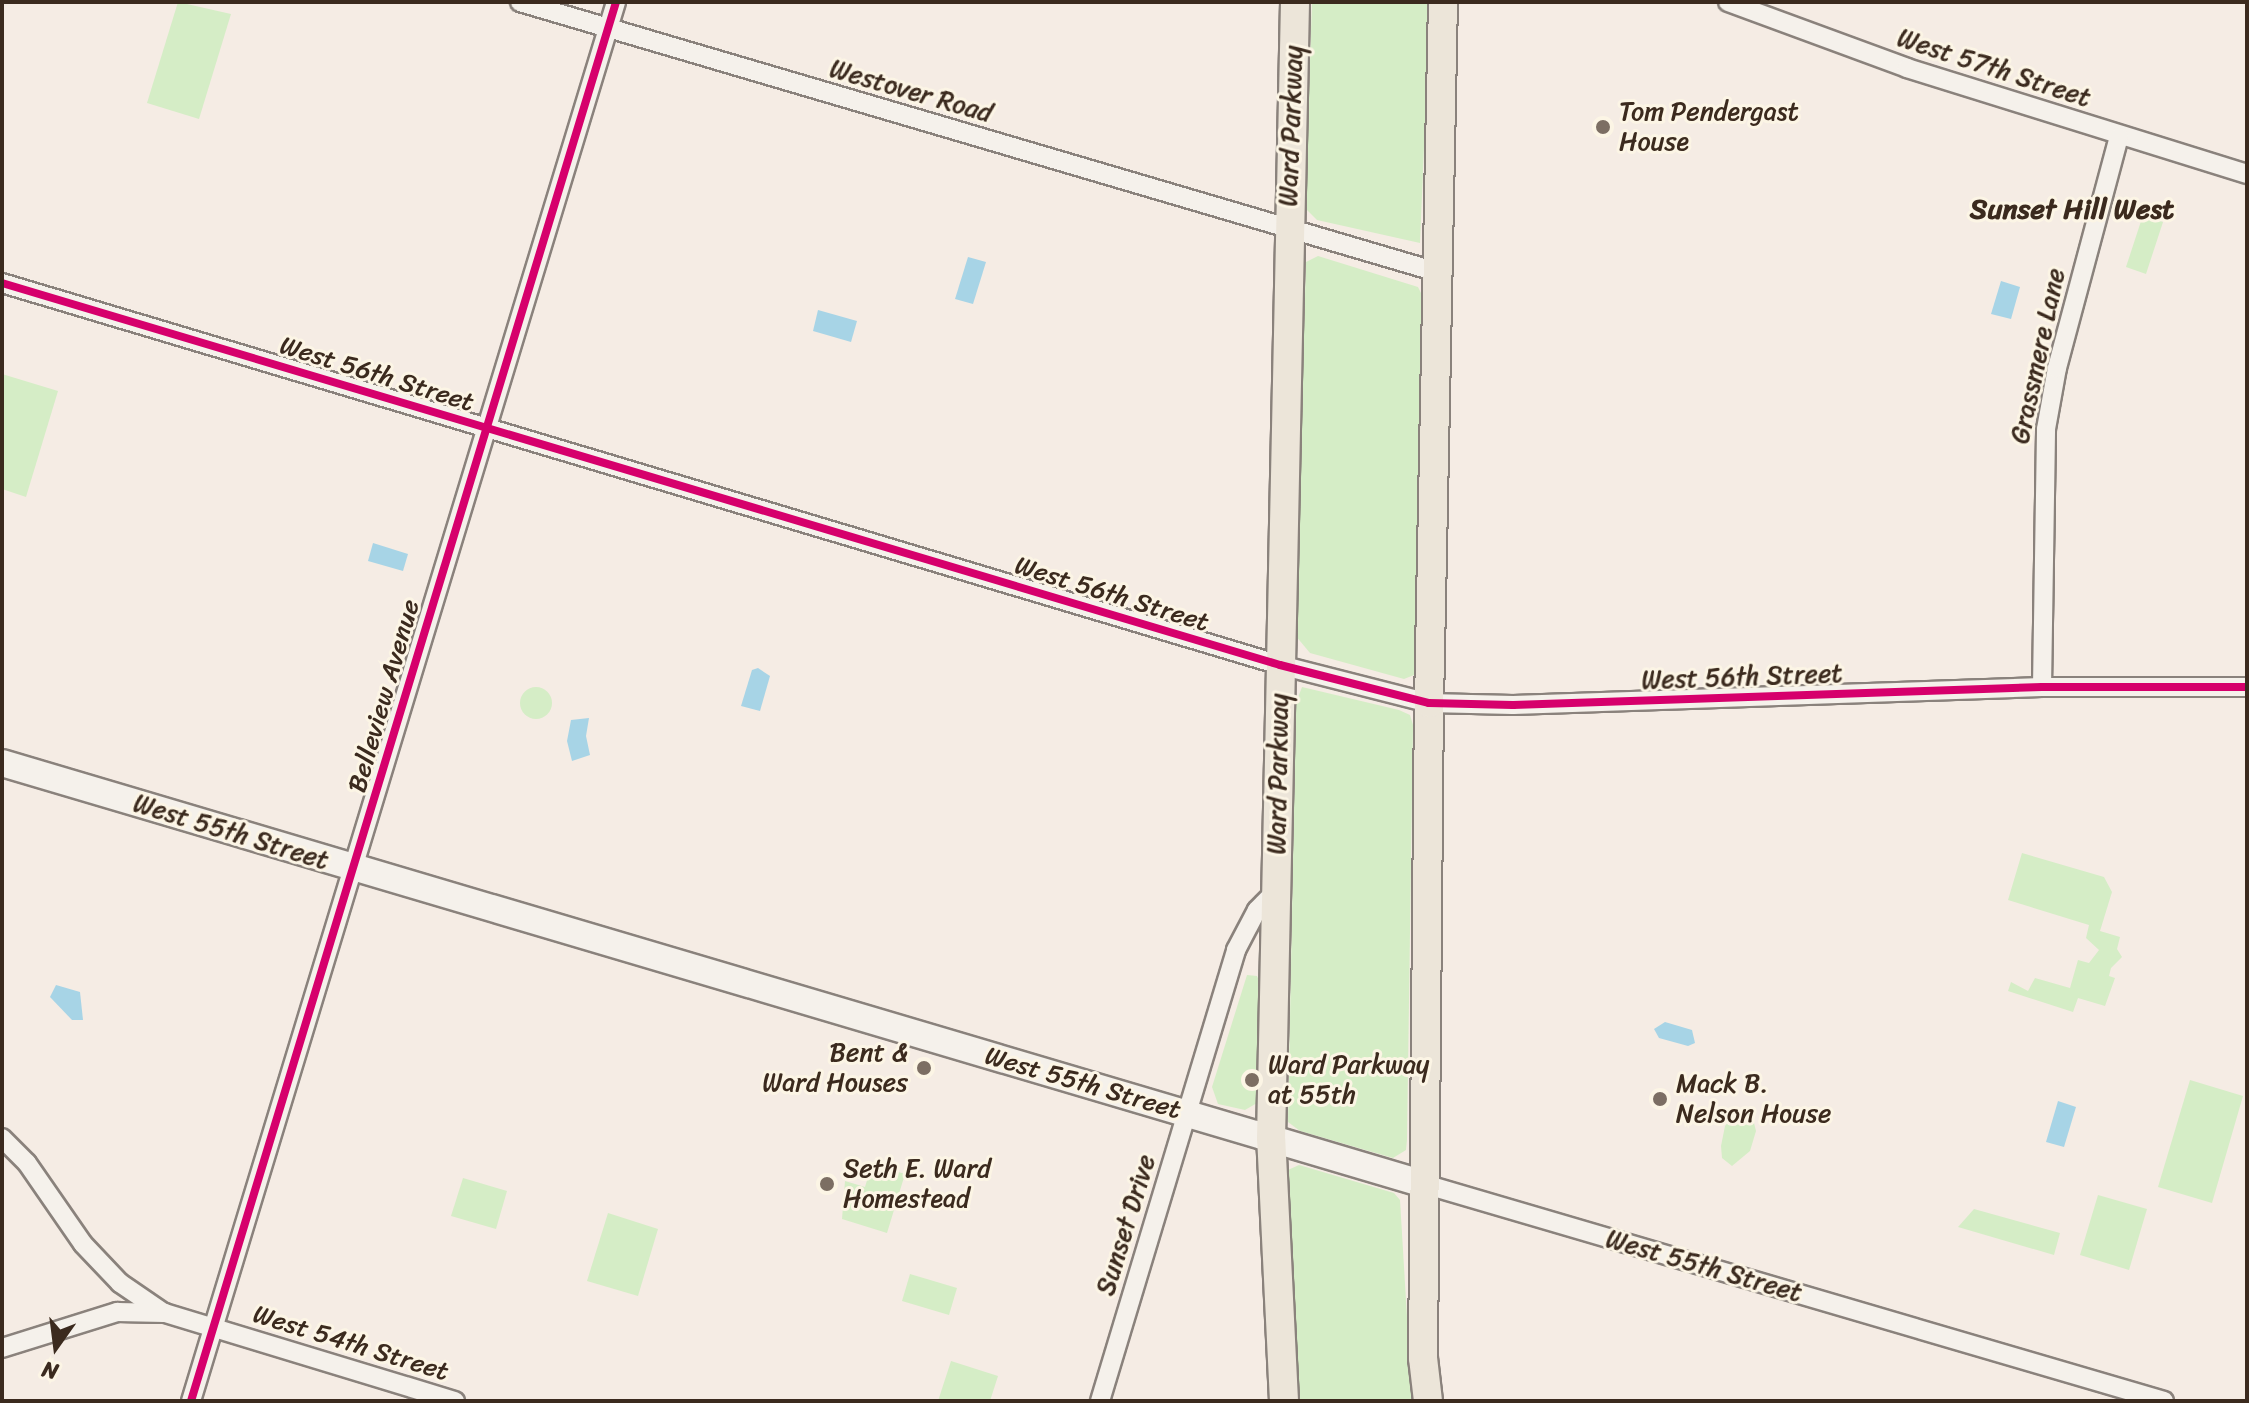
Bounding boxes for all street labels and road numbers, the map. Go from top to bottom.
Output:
street label: West 57th Street [1893,22,2095,114]
street label: Ward Parkway [1273,44,1309,208]
street label: Westover Road [826,53,996,129]
street label: Grassmere Lane [2004,266,2072,446]
street label: West 56th Street [276,330,478,418]
street label: West 56th Street [1011,550,1213,638]
street label: Belleview Avenue [342,596,426,796]
street label: West 56th Street [1641,658,1843,696]
street label: Ward Parkway [1261,693,1295,855]
street label: West 55th Street [130,787,332,877]
street label: West 55th Street [981,1040,1185,1126]
street label: Sunset Drive [1090,1151,1162,1299]
street label: West 55th Street [1602,1223,1806,1309]
street label: West 54th Street [249,1298,453,1388]

